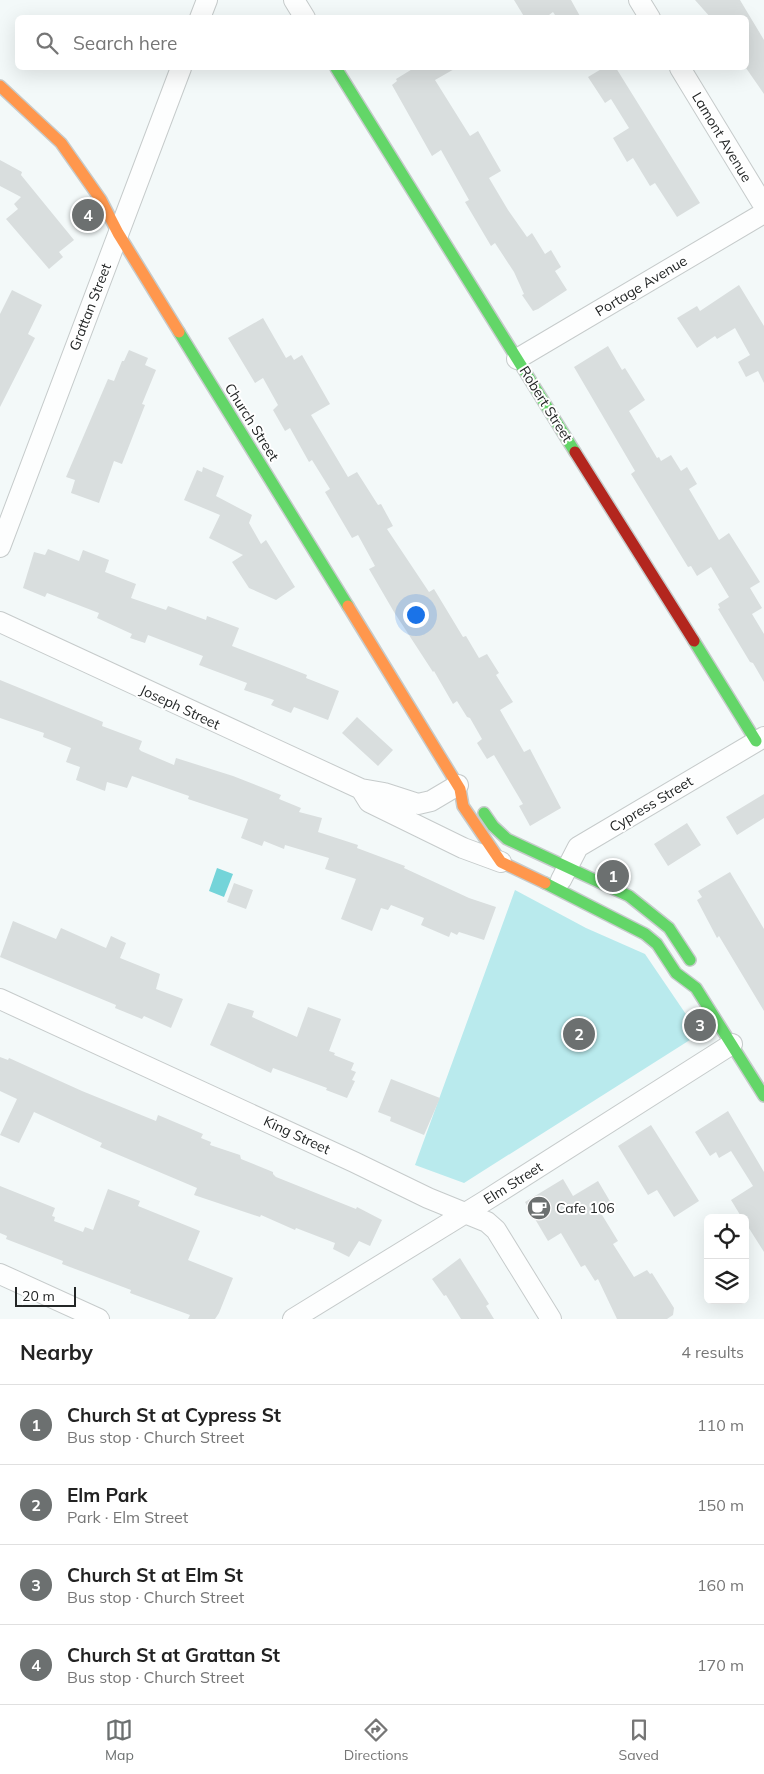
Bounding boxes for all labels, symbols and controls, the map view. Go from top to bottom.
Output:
search box [15,15,749,70]
icon: search [33,29,61,57]
text: Search here [73,31,177,55]
street label: Lamont Avenue [688,89,756,185]
pin: 4 [72,196,104,234]
street label: Portage Avenue [592,251,690,321]
street label: Grattan Street [65,261,115,353]
street label: Robert Street [516,363,577,445]
street label: Church Street [221,380,283,464]
your location [403,602,429,628]
street label: Joseph Street [137,681,223,733]
street label: Cypress Street [606,772,696,836]
pin: 1 [597,857,629,895]
pin: 3 [684,1006,716,1044]
pin: 2 [563,1015,595,1053]
street label: King Street [261,1112,333,1158]
street label: Elm Street [480,1158,546,1208]
cafe icon: Cafe 106 [526,1195,552,1221]
place label: Cafe 106 [556,1199,615,1217]
map controls [704,1214,749,1304]
button: locate [704,1214,749,1259]
button: layers [704,1259,749,1304]
scale bar [15,1284,76,1307]
text: 20 m [22,1287,55,1305]
text: Nearby [20,1339,93,1365]
text: 4 results [681,1342,744,1362]
text: Church St at Cypress St [67,1403,281,1427]
text: 1 [31,1415,41,1435]
text: 110 m [697,1415,744,1435]
text: Bus stop · Church Street [67,1427,244,1447]
text: Elm Park [67,1483,148,1507]
text: 2 [31,1495,41,1515]
text: 150 m [697,1495,744,1515]
text: Park · Elm Street [67,1507,188,1527]
text: Church St at Elm St [67,1563,243,1587]
text: 3 [31,1575,41,1595]
text: 160 m [697,1575,744,1595]
text: Bus stop · Church Street [67,1587,244,1607]
text: Church St at Grattan St [67,1643,280,1667]
text: 4 [31,1655,41,1675]
text: 170 m [697,1655,744,1675]
text: Bus stop · Church Street [67,1667,244,1687]
tab: Map [105,1716,134,1764]
tab: Directions [344,1716,409,1764]
tab: Saved [619,1716,659,1764]

